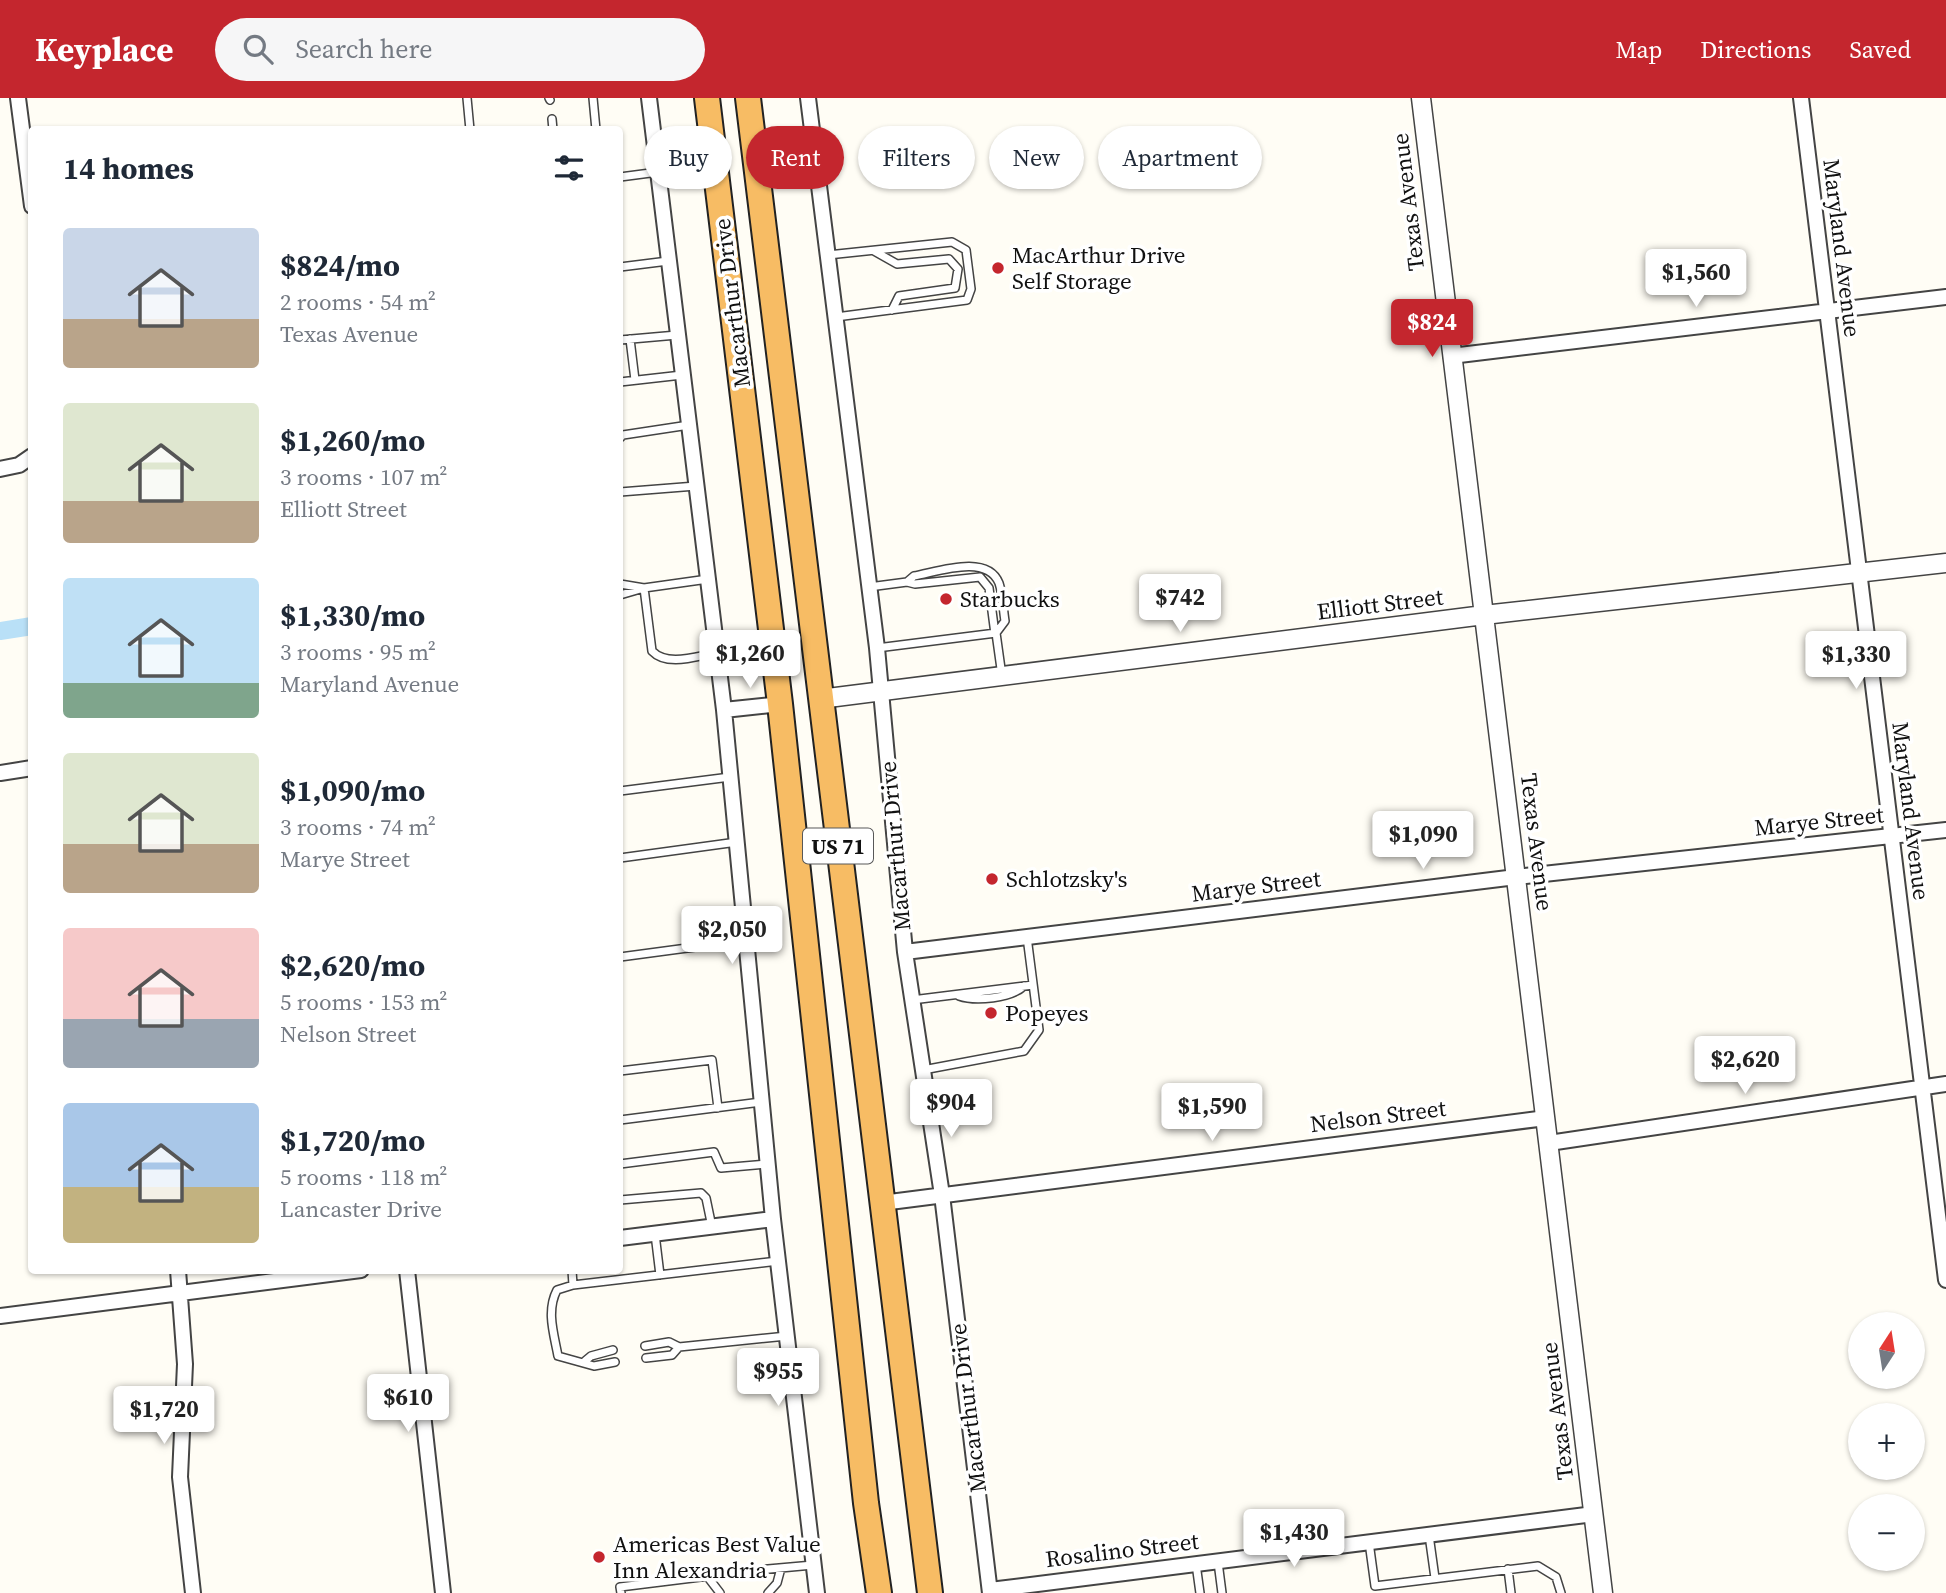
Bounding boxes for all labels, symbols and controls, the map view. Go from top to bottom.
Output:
search box [215,18,705,81]
text: Keyplace [35,27,173,72]
icon: search [239,30,277,68]
text: Search here [295,31,433,67]
text: Map [1615,33,1662,66]
text: Directions [1700,33,1811,66]
text: Saved [1849,33,1911,66]
chip: Buy [644,126,732,189]
chip: Rent [746,126,844,189]
chip: Filters [858,126,975,189]
chip: New [989,126,1084,189]
chip: Apartment [1098,126,1262,189]
street label: Texas Avenue [1384,131,1432,273]
text: 14 homes [63,148,194,189]
icon: filters [550,149,588,187]
street label: Maryland Avenue [1815,157,1869,339]
street label: Macarthur Drive [706,217,758,389]
place label: MacArthur Drive Self Storage [1012,239,1186,297]
text: $824/mo [280,245,400,286]
pin: $1,560 [1639,250,1753,309]
icon: home [119,256,203,340]
text: $1,560 [1661,256,1731,288]
marker: MacArthur Drive Self Storage [990,260,1006,276]
text: 2 rooms · 54 m² [280,286,436,318]
pin: $824 [1391,300,1473,359]
text: $824 [1407,306,1457,338]
text: Texas Avenue [280,318,418,350]
text: $1,260/mo [280,420,425,461]
icon: home [119,431,203,515]
text: 3 rooms · 107 m² [280,461,447,493]
text: Elliott Street [280,493,407,525]
pin: $742 [1139,574,1221,634]
street label: Elliott Street [1315,580,1445,628]
text: $742 [1155,581,1205,613]
place label: Starbucks [960,583,1060,615]
marker: Starbucks [938,591,954,607]
text: $1,330/mo [280,595,425,636]
icon: home [119,606,203,690]
pin: $1,260 [693,630,807,690]
pin: $1,330 [1799,632,1913,691]
text: 3 rooms · 95 m² [280,636,436,668]
text: $1,260 [715,637,785,669]
text: $1,330 [1821,638,1891,670]
text: Maryland Avenue [280,668,459,700]
street label: Maryland Avenue [1884,720,1938,902]
street label: Macarthur Drive [872,760,918,932]
text: $1,090/mo [280,770,425,811]
street label: Texas Avenue [1513,771,1561,913]
icon: home [119,781,203,865]
street label: Marye Street [1753,798,1886,844]
text: 3 rooms · 74 m² [280,811,436,843]
pin: $1,090 [1366,812,1480,871]
text: $1,090 [1388,818,1458,850]
road number: US 71 [803,828,873,864]
text: Marye Street [280,843,410,875]
street label: Marye Street [1190,862,1323,910]
place label: Schlotzsky's [1006,863,1127,895]
marker: Schlotzsky's [984,871,1000,887]
pin: $2,050 [675,906,789,966]
text: $2,050 [697,913,767,945]
text: $2,620/mo [280,945,425,986]
icon: home [119,956,203,1040]
text: 5 rooms · 153 m² [280,986,447,1018]
place label: Popeyes [1005,997,1088,1029]
marker: Popeyes [983,1005,999,1021]
text: Nelson Street [280,1018,416,1050]
pin: $2,620 [1688,1037,1802,1096]
text: $2,620 [1710,1043,1780,1075]
pin: $904 [910,1080,992,1139]
pin: $1,590 [1155,1084,1269,1143]
text: $904 [926,1086,976,1118]
text: $1,590 [1177,1090,1247,1122]
street label: Nelson Street [1308,1092,1448,1140]
text: $1,720/mo [280,1120,425,1161]
icon: home [119,1131,203,1215]
text: 5 rooms · 118 m² [280,1161,447,1193]
text: Lancaster Drive [280,1193,442,1225]
north arrow [1848,1312,1925,1390]
map controls [1848,1312,1925,1571]
street label: Macarthur Drive [942,1322,994,1494]
street label: Texas Avenue [1533,1340,1581,1482]
pin: $955 [737,1348,819,1408]
text: $955 [753,1355,803,1387]
pin: $610 [367,1374,449,1434]
text: $610 [383,1381,433,1413]
pin: $1,720 [107,1386,221,1446]
text: $1,720 [129,1393,199,1425]
button: + [1848,1403,1925,1480]
button: − [1848,1494,1925,1571]
pin: $1,430 [1237,1510,1351,1569]
text: $1,430 [1259,1516,1329,1548]
street label: Rosalino Street [1044,1525,1201,1575]
place label: Americas Best Value Inn Alexandria [613,1528,821,1586]
marker: Americas Best Value Inn Alexandria [591,1549,607,1565]

